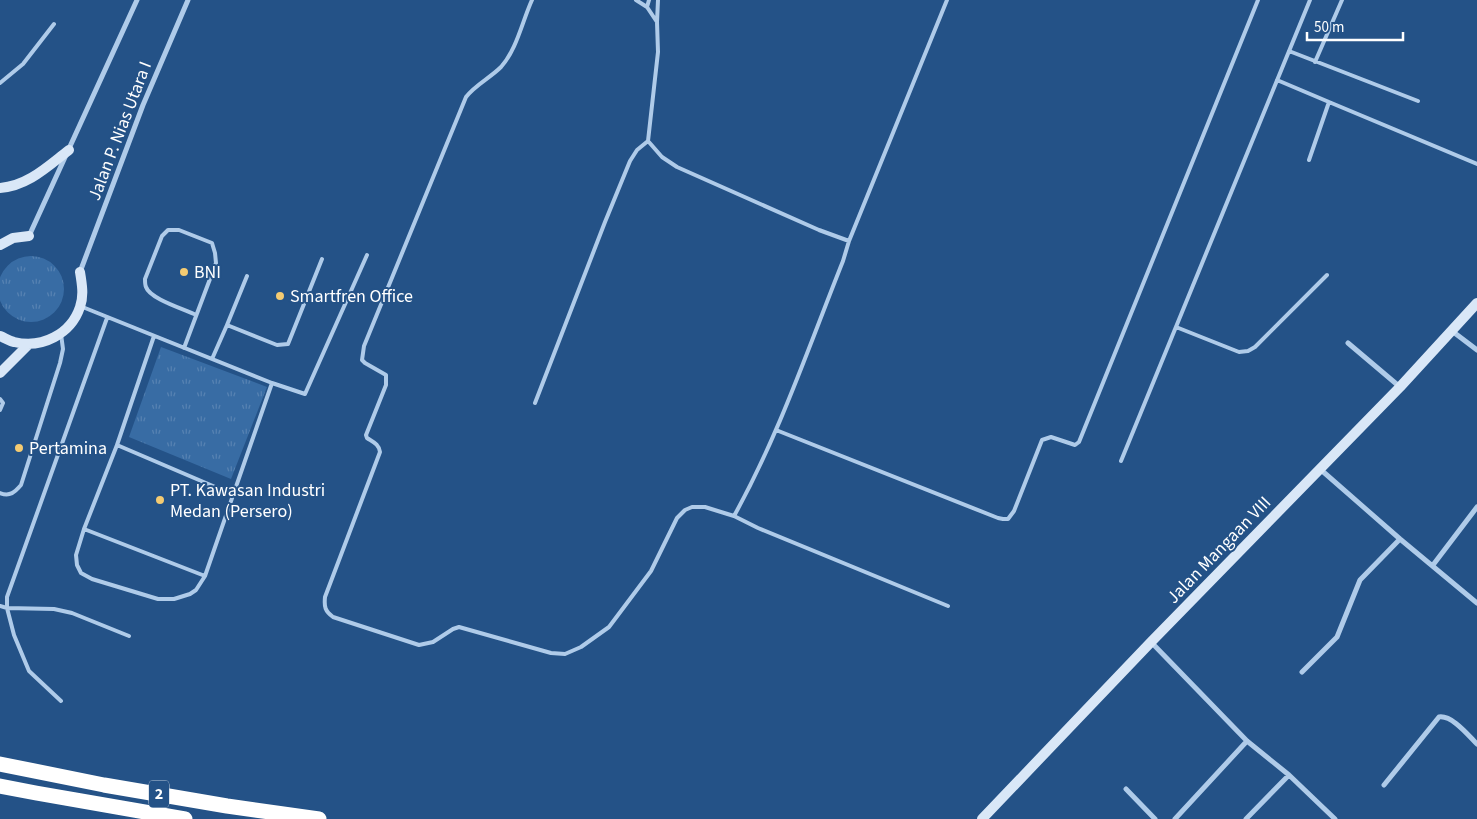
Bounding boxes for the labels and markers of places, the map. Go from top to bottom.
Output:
place label: BNI [194,260,221,285]
marker: BNI [178,266,190,278]
place label: Smartfren Office [290,284,413,309]
marker: Smartfren Office [274,290,286,302]
place label: Pertamina [29,436,107,461]
marker: Pertamina [13,442,25,454]
place label: PT. Kawasan Industri Medan (Persero) [170,478,325,524]
marker: PT. Kawasan Industri Medan (Persero) [154,494,166,506]

